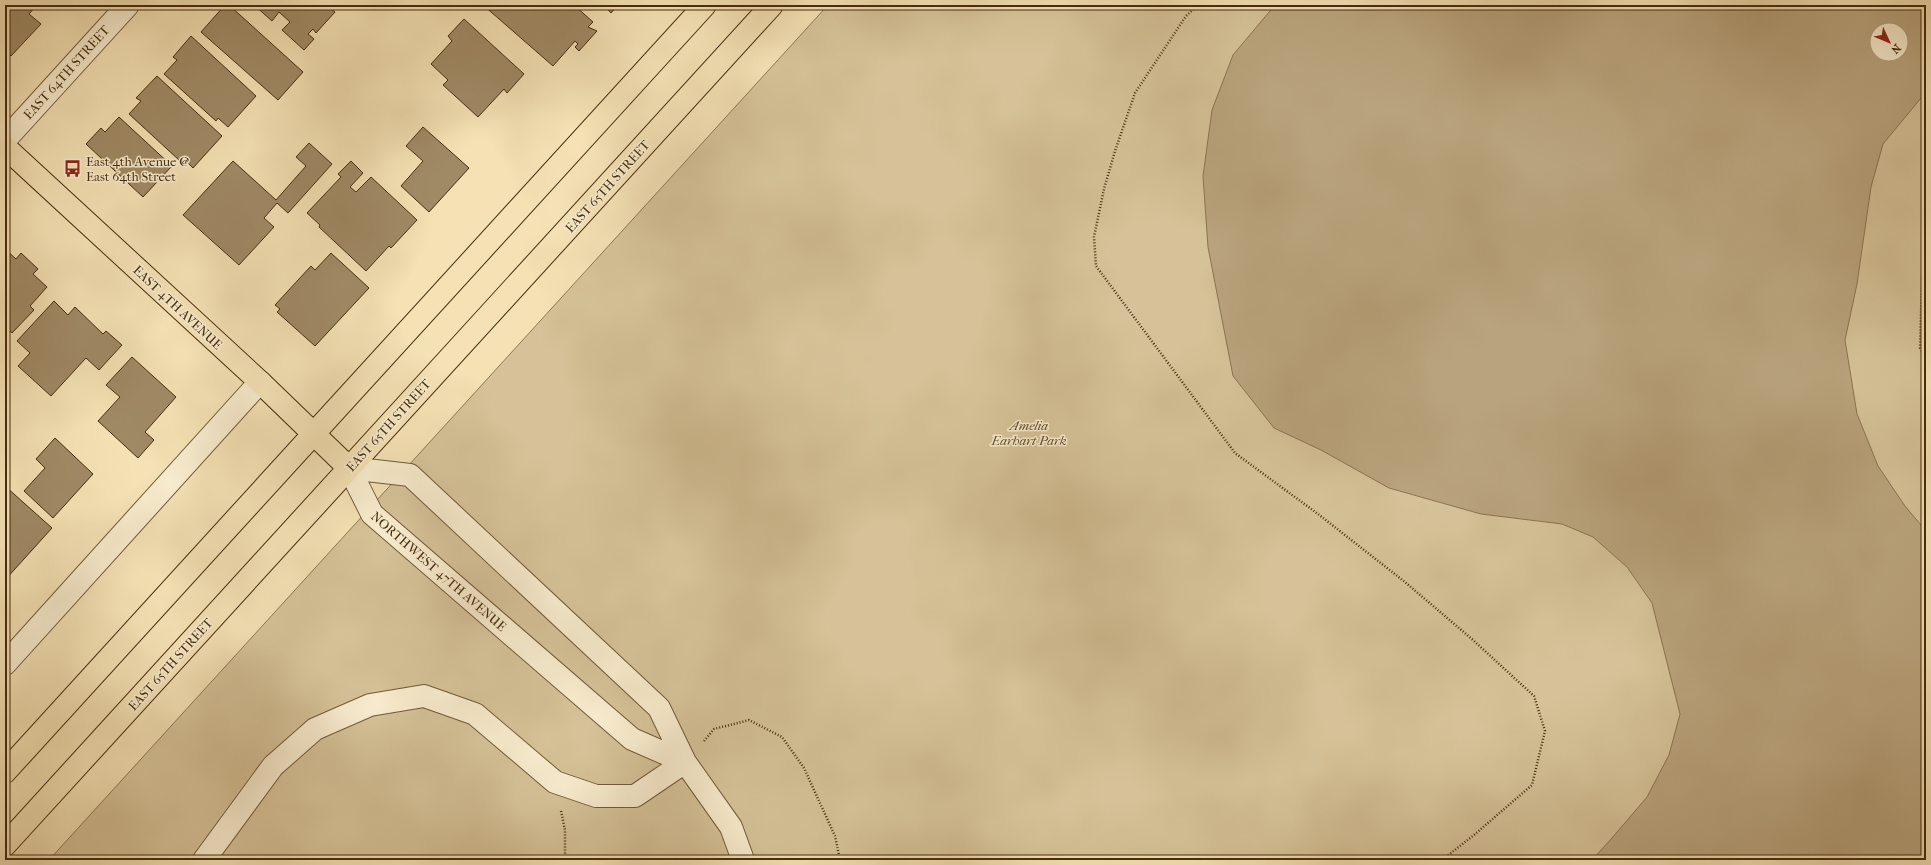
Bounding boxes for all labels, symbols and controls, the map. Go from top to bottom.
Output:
street label: EAST 64TH STREET [20,22,112,122]
north arrow [1869,22,1909,62]
text: N [1888,41,1903,57]
street label: EAST 65TH STREET [562,137,653,235]
place label: East 4th Avenue @ East 64th Street [86,154,189,184]
bus stop icon: East 4th Avenue @ East 64th Street [63,158,83,178]
street label: EAST 4TH AVENUE [130,262,225,352]
street label: EAST 65TH STREET [343,376,434,474]
park label: Amelia Earhart Park [990,418,1067,448]
street label: NORTHWEST 47TH AVENUE [368,509,509,634]
street label: EAST 65TH STREET [125,615,216,713]

